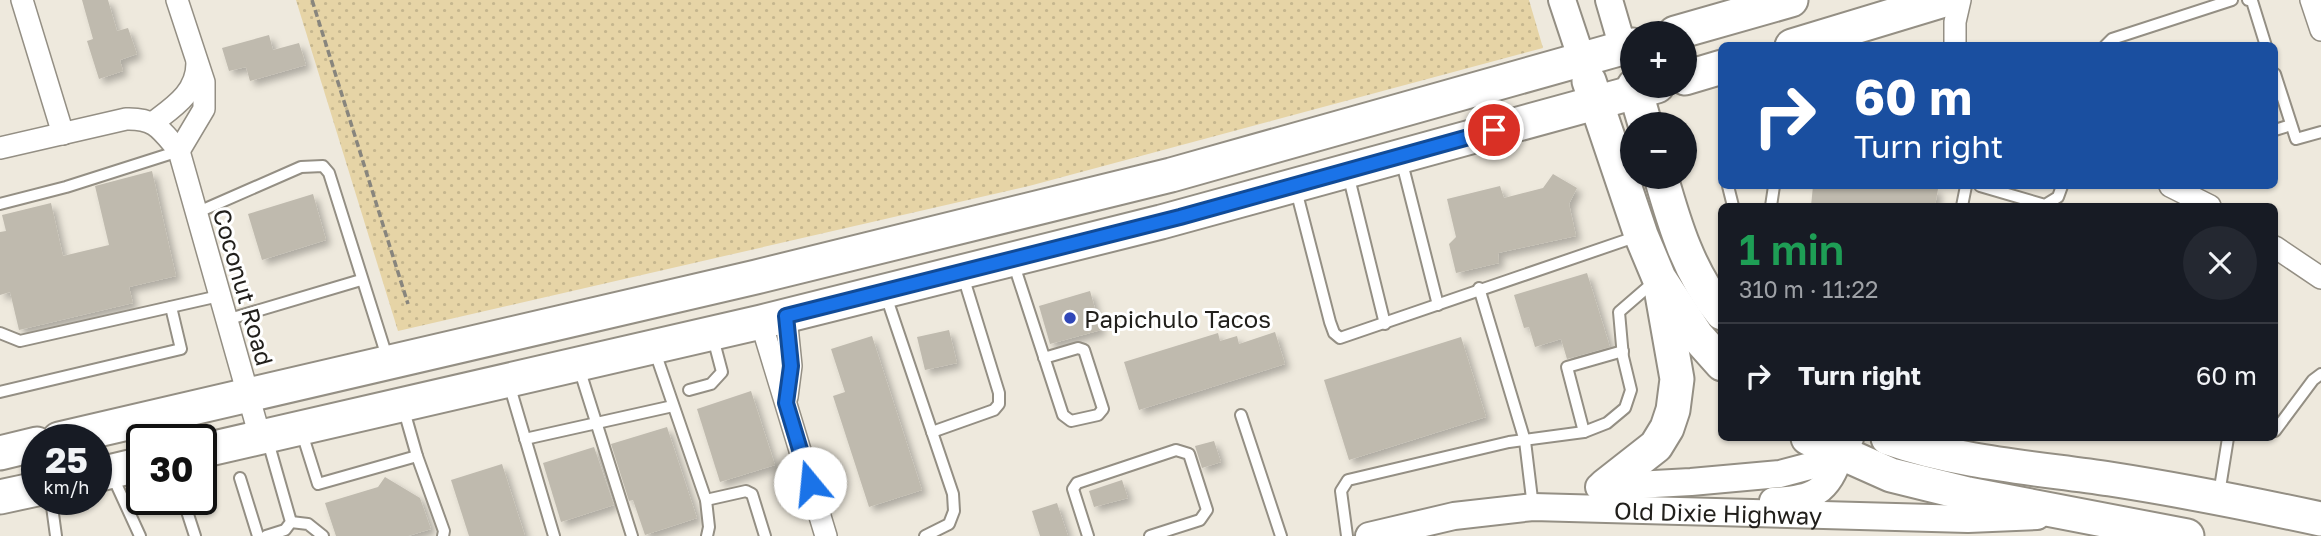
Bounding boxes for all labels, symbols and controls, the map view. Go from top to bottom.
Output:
map controls [1620,21,1697,189]
button: + [1620,21,1697,98]
text: 60 m [1854,67,1972,126]
icon: right [1739,70,1830,161]
pin [1464,100,1524,160]
icon: arrive [1475,111,1513,149]
button: − [1620,112,1697,189]
text: Turn right [1854,127,2003,165]
street label: Coconut Road [208,205,280,369]
text: 1 min [1739,224,1844,274]
button: close [2183,226,2257,300]
text: 310 m · 11:22 [1739,275,1878,303]
place label: Papichulo Tacos [1084,304,1271,333]
marker: Papichulo Tacos [1062,310,1078,326]
icon: right [1739,357,1777,395]
text: Turn right [1798,360,1921,391]
text: 60 m [2196,360,2257,391]
speed limit sign: 30 [126,424,217,515]
text: 25 [45,439,88,481]
position arrow [773,446,847,520]
text: km/h [44,476,89,498]
street label: Old Dixie Highway [1614,495,1823,529]

